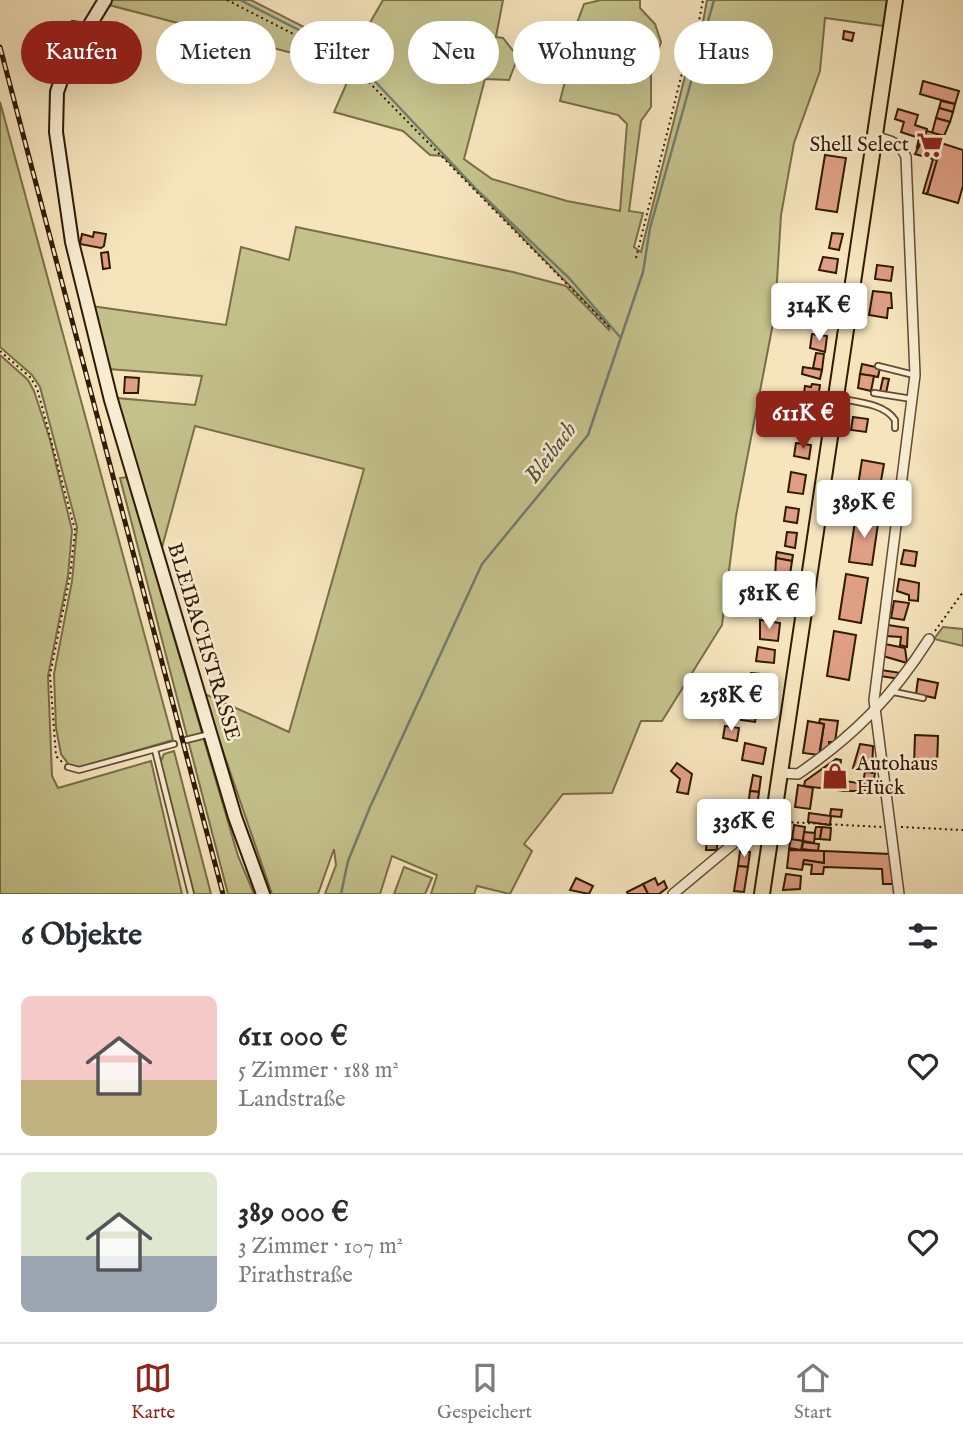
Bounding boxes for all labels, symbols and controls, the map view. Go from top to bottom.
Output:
chip: Kaufen [21,21,142,84]
chip: Mieten [156,21,276,84]
chip: Filter [290,21,394,84]
chip: Neu [408,21,499,84]
chip: Wohnung [513,21,660,84]
chip: Haus [674,21,773,84]
supermarket icon: Shell Select [915,130,945,160]
place label: Shell Select [809,132,909,159]
pin: 314K € [762,284,876,343]
text: 314K € [787,291,851,320]
pin: 611K € [746,392,860,451]
text: 611K € [772,399,834,428]
water label: Bleibach [518,416,584,490]
pin: 389K € [807,480,921,540]
text: 389K € [833,488,895,517]
street label: BLEIBACHSTRASSE [160,540,246,744]
pin: 581K € [712,572,826,631]
text: 581K € [738,579,800,608]
pin: 258K € [674,674,788,733]
text: 258K € [699,681,763,710]
place label: Autohaus Hück [855,751,938,802]
shop icon: Autohaus Hück [820,761,850,791]
pin: 336K € [687,800,801,859]
text: 336K € [713,807,775,836]
text: 6 Objekte [21,917,142,955]
icon: filters [904,917,942,955]
text: 611 000 € [238,1018,348,1056]
icon: home [77,1024,161,1108]
icon: heart [904,1047,942,1085]
text: 5 Zimmer · 188 m² [238,1056,399,1085]
text: Landstraße [238,1085,346,1114]
text: 389 000 € [238,1194,349,1232]
icon: home [77,1200,161,1284]
icon: heart [904,1223,942,1261]
text: 3 Zimmer · 107 m² [238,1232,403,1261]
text: Pirathstraße [238,1261,353,1290]
tab: Karte [131,1359,175,1425]
tab: Gespeichert [437,1359,532,1425]
tab: Start [794,1359,832,1425]

